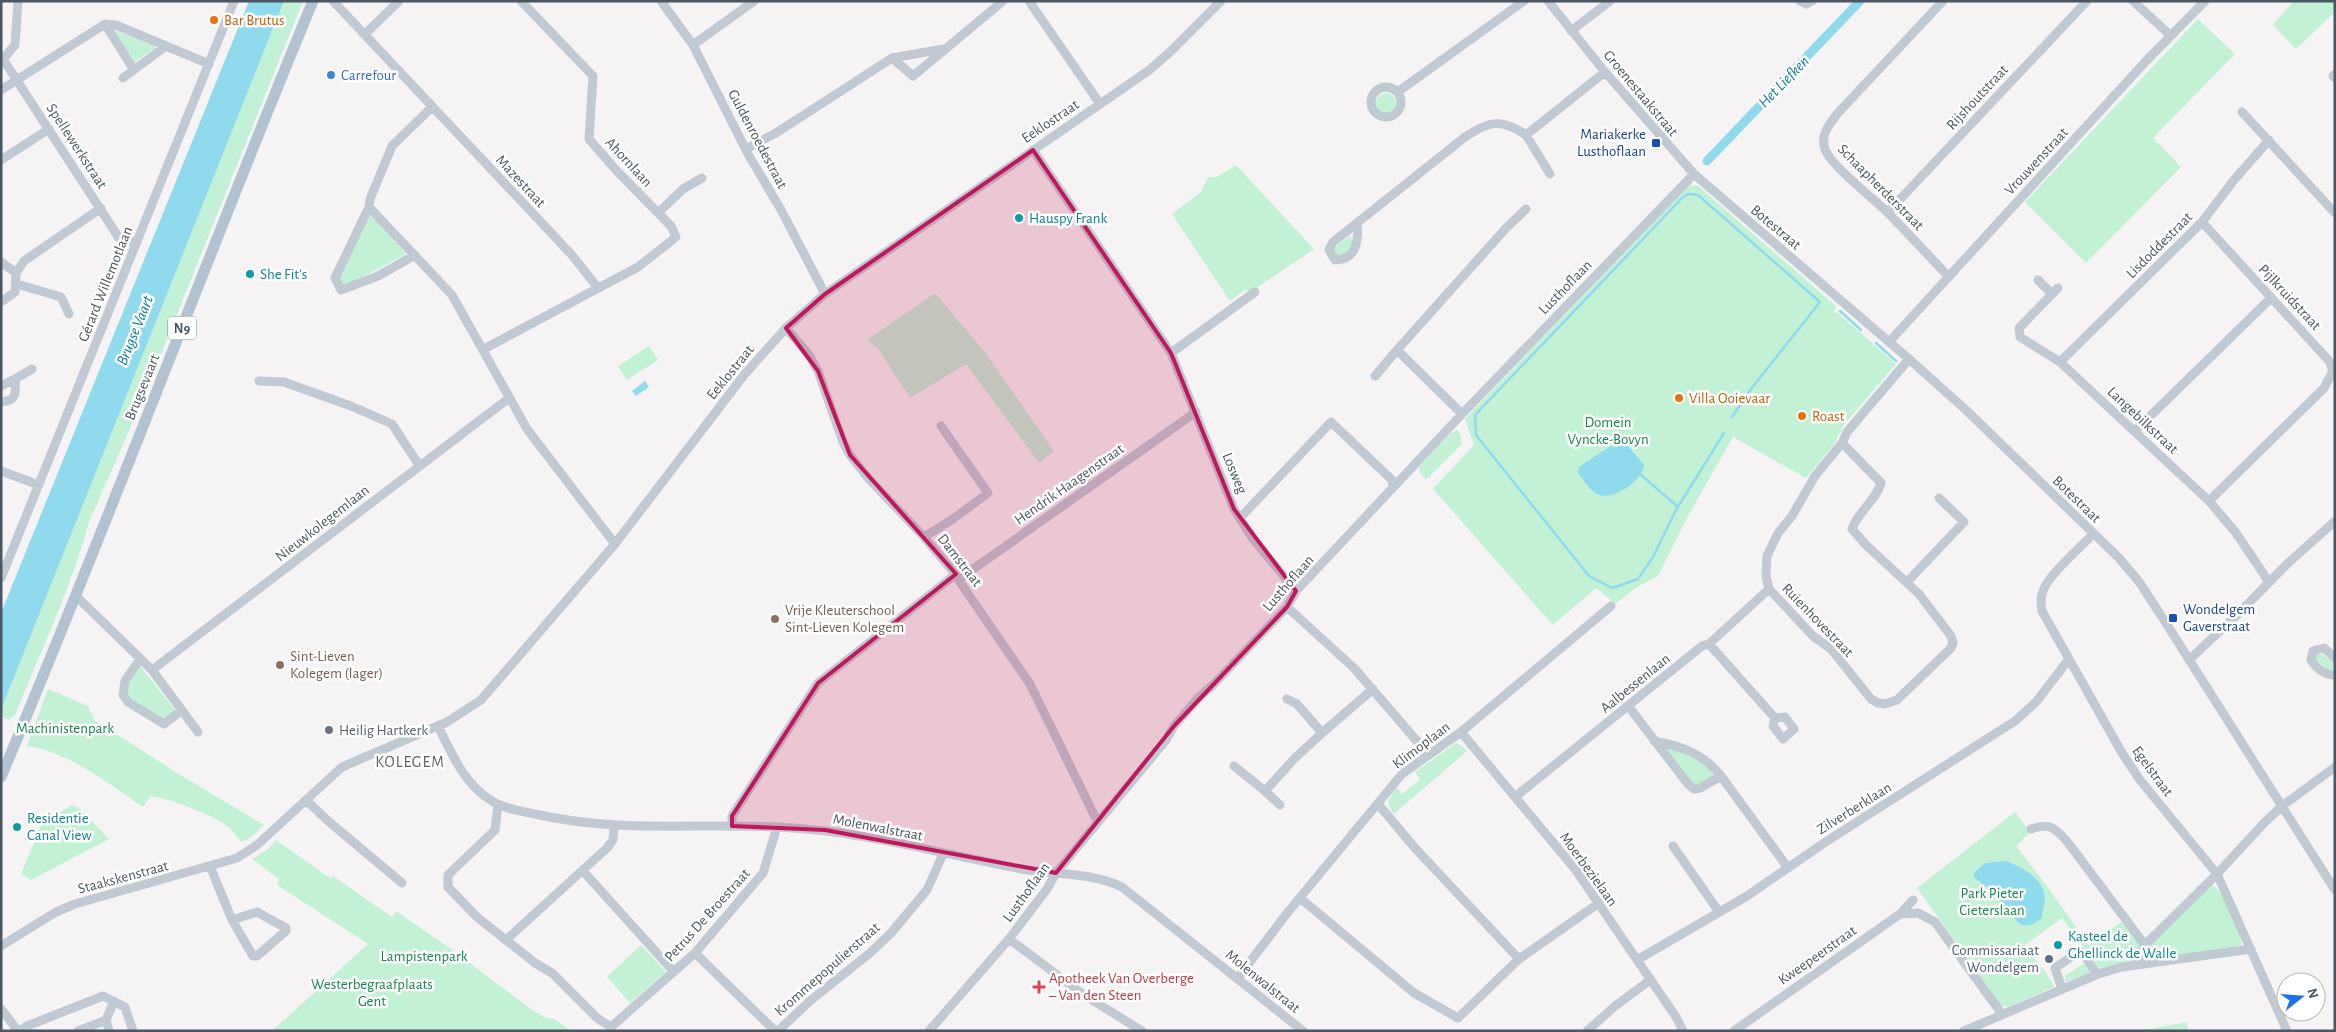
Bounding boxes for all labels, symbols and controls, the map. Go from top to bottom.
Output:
place label: Bar Brutus [224,13,285,28]
marker: Bar Brutus [208,14,220,26]
street label: Groenestaakstraat [1600,47,1681,139]
water label: Het Liefken [1755,53,1812,111]
street label: Rijshoutstraat [1944,62,2011,133]
place label: Carrefour [341,68,396,83]
marker: Carrefour [325,69,337,81]
street label: Guldenroedestraat [725,87,790,191]
street label: Eeklostraat [1019,97,1082,146]
street label: Spellewerkstraat [44,101,110,192]
street label: Vrouwenstraat [2002,125,2071,198]
place label: Mariakerke Lusthoflaan [1577,127,1646,159]
street label: Ahornlaan [602,135,655,190]
marker: Mariakerke Lusthoflaan [1650,137,1662,149]
street label: Schaapherderstraat [1835,142,1927,233]
street label: Mazestraat [493,152,548,210]
street label: Botestraat [1748,202,1804,253]
street label: Lisdoddestraat [2123,209,2195,281]
place label: Hauspy Frank [1029,211,1108,226]
marker: Hauspy Frank [1013,212,1025,224]
street label: Gérard Willemotlaan [76,224,135,344]
street label: Lusthoflaan [1536,257,1595,317]
street label: Pijlkruidstraat [2256,262,2324,333]
place label: She Fit's [260,267,307,282]
marker: She Fit's [244,268,256,280]
water label: Brugse Vaart [114,293,156,367]
road number: N9 [168,316,196,339]
street label: Eeklostraat [704,342,757,402]
street label: Brugsevaart [122,352,163,422]
street label: Langebilkstraat [2104,384,2181,457]
place label: Villa Ooievaar [1689,391,1770,406]
marker: Villa Ooievaar [1673,392,1685,404]
place label: Roast [1812,409,1845,424]
marker: Roast [1796,410,1808,422]
park label: Domein Vyncke-Bovyn [1567,415,1649,447]
street label: Hendrik Haagenstraat [1012,441,1127,528]
street label: Losweg [1220,450,1250,497]
street label: Botestraat [2050,473,2104,526]
street label: Nieuwkolegemlaan [273,482,372,564]
street label: Damstraat [935,531,985,590]
street label: Lusthoflaan [1260,552,1317,614]
street label: Ruienhovestraat [1779,581,1856,660]
place label: Wondelgem Gaverstraat [2183,602,2255,634]
place label: Vrije Kleuterschool Sint-Lieven Kolegem [785,603,904,635]
marker: Wondelgem Gaverstraat [2167,612,2179,624]
marker: Vrije Kleuterschool Sint-Lieven Kolegem [769,613,781,625]
place label: Sint-Lieven Kolegem (lager) [290,649,383,681]
street label: Aalbessenlaan [1598,651,1673,716]
marker: Sint-Lieven Kolegem (lager) [274,659,286,671]
street label: Klimoplaan [1390,719,1453,772]
park label: Machinistenpark [16,721,114,736]
place label: Heilig Hartkerk [339,723,428,738]
marker: Heilig Hartkerk [323,724,335,736]
street label: Egelstraat [2129,743,2176,799]
district label: KOLEGEM [375,754,445,770]
street label: Zilverberklaan [1814,780,1894,837]
place label: Residentie Canal View [27,811,92,843]
street label: Molenwalstraat [832,811,924,844]
marker: Residentie Canal View [11,821,23,833]
street label: Moerbezielaan [1557,830,1620,909]
street label: Staakskenstraat [76,858,170,897]
street label: Lusthoflaan [1000,860,1053,925]
street label: Petrus De Broestraat [662,866,753,965]
park label: Park Pieter Cieterslaan [1959,886,2025,918]
street label: Krommepopulierstraat [772,920,883,1019]
street label: Kweepeerstraat [1775,923,1859,988]
place label: Kasteel de Ghellinck de Walle [2068,929,2177,961]
marker: Kasteel de Ghellinck de Walle [2052,939,2064,951]
place label: Commissariaat Wondelgem [1952,943,2039,975]
street label: Molenwalstraat [1223,947,1303,1016]
park label: Lampistenpark [380,949,468,964]
marker: Commissariaat Wondelgem [2043,953,2055,965]
place label: Apotheek Van Overberge – Van den Steen [1048,971,1194,1003]
north arrow [2276,972,2326,1022]
park label: Westerbegraafplaats Gent [311,977,433,1009]
marker: Apotheek Van Overberge – Van den Steen [1033,981,1045,993]
text: N [2304,987,2321,1000]

